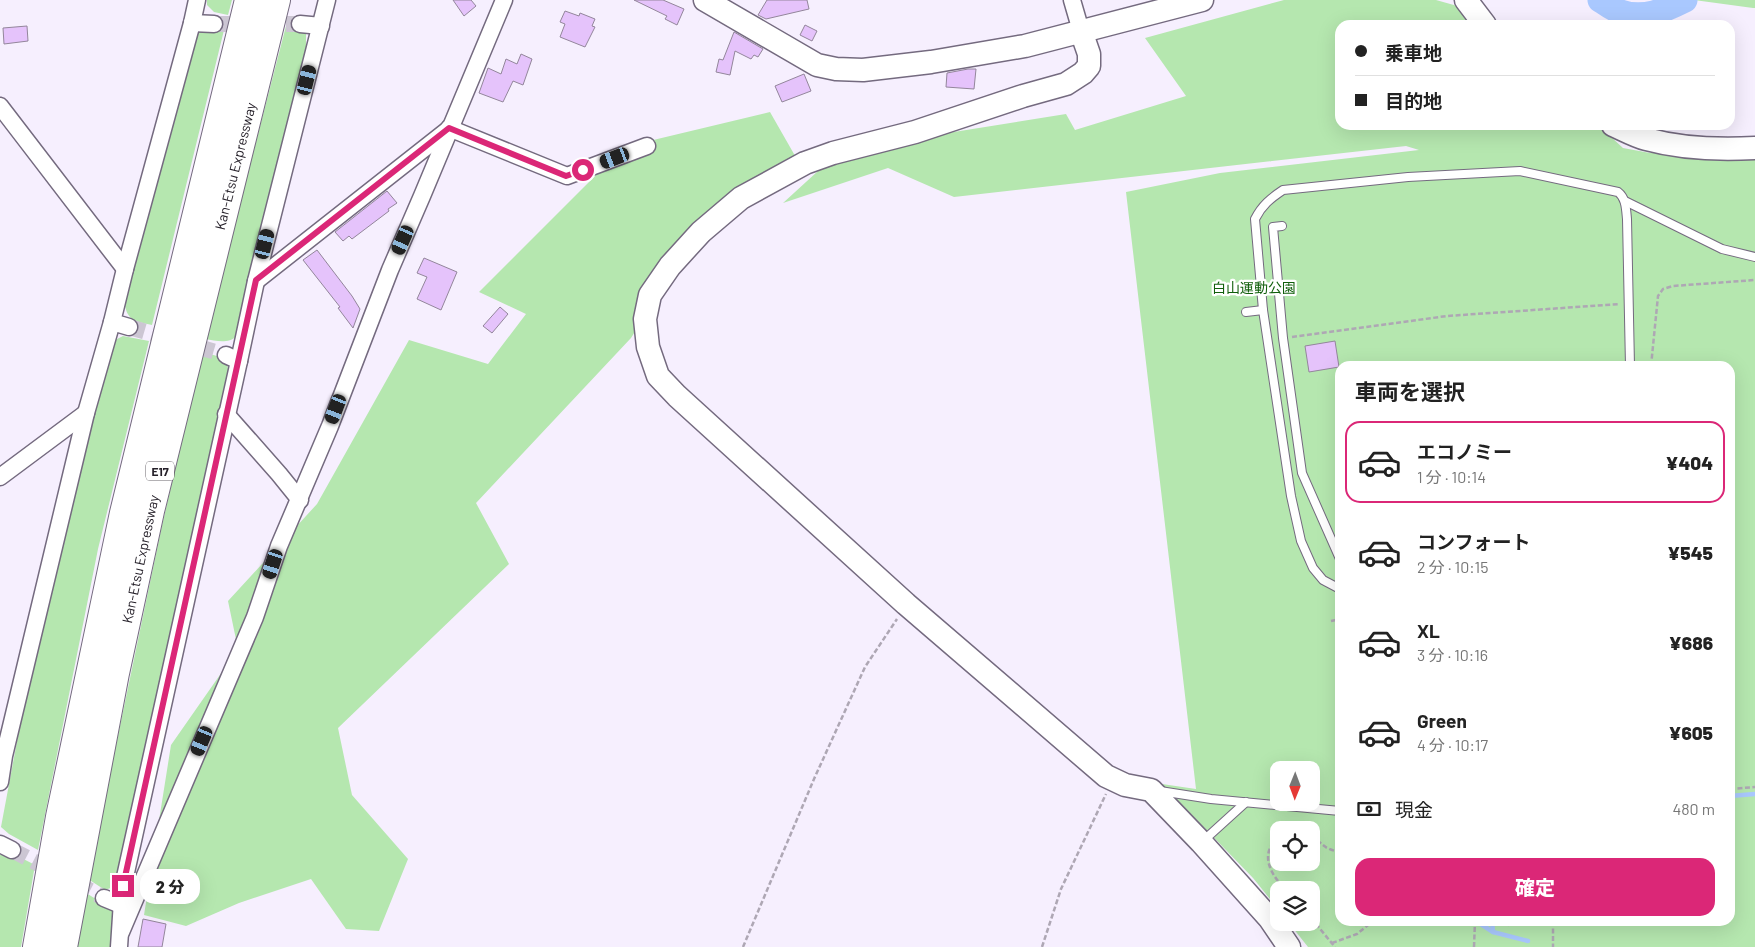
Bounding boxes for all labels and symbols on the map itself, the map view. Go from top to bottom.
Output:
car [296,64,317,96]
street label: Kan-Etsu Expressway [211,100,259,232]
car [598,146,631,170]
route start [572,159,594,181]
car [390,223,415,257]
car [254,228,275,260]
park label: 白山運動公園 [1212,279,1296,296]
car [323,392,348,426]
road number: E17 [146,462,174,481]
street label: Kan-Etsu Expressway [118,493,162,625]
car [261,547,284,581]
car [189,724,214,758]
north arrow [1270,761,1320,811]
callout: 2 分 [140,868,200,904]
route end [112,875,134,897]

